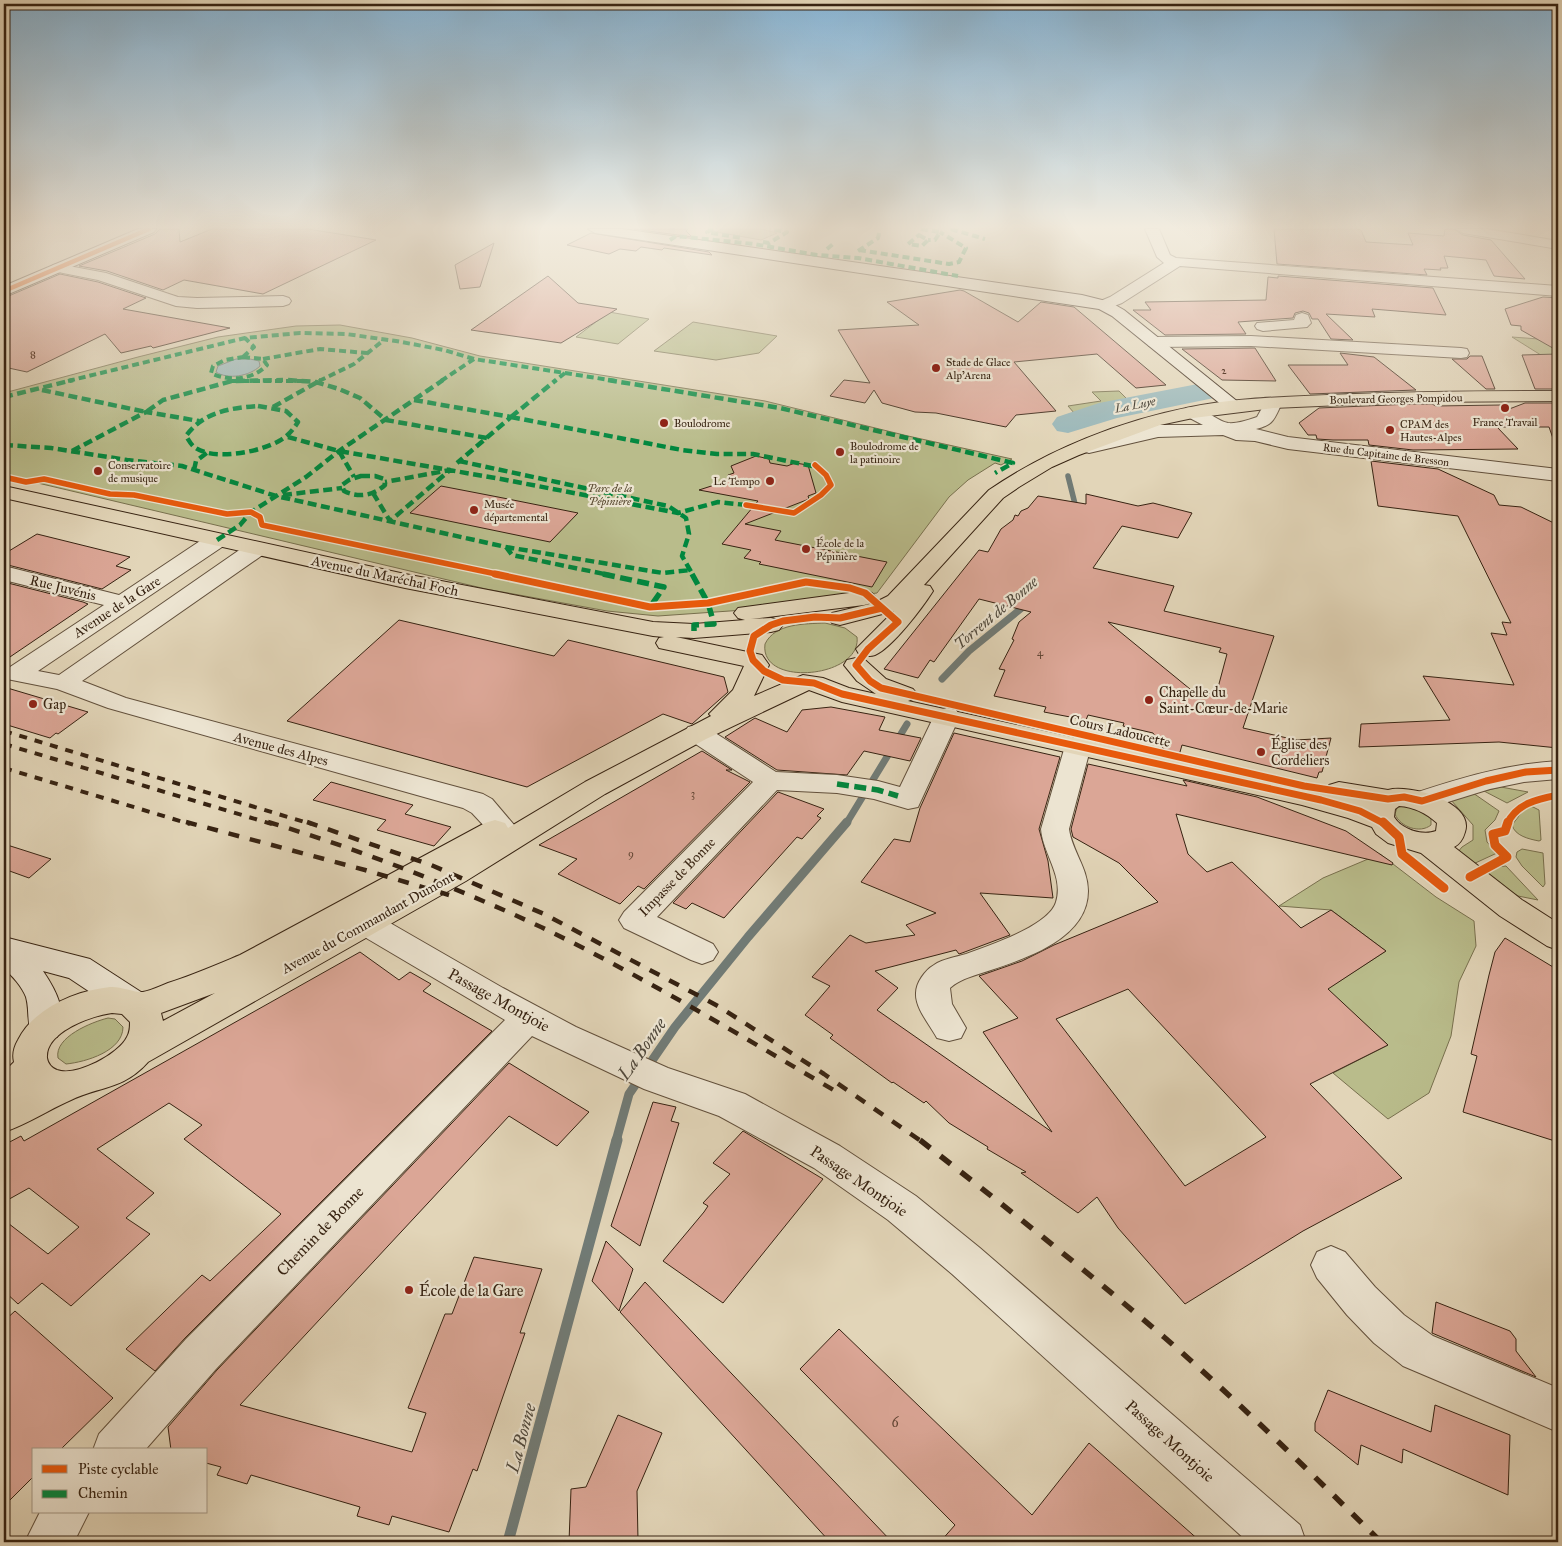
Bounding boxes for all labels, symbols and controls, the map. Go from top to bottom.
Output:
house number: 8 [30,348,36,361]
place label: Stade de Glace Alp'Arena [945,356,1011,382]
marker: Stade de Glace Alp'Arena [930,362,942,374]
house number: 2 [1221,364,1227,377]
street label: Boulevard Georges Pompidou [1329,391,1463,407]
water label: La Luye [1113,394,1157,416]
marker: France Travail [1499,402,1511,414]
place label: France Travail [1472,416,1538,429]
marker: Boulodrome [658,417,670,429]
place label: Boulodrome [674,417,731,430]
place label: CPAM des Hautes-Alpes [1400,418,1462,444]
marker: CPAM des Hautes-Alpes [1384,424,1396,436]
place label: Boulodrome de la patinoire [850,440,919,466]
street label: Rue du Capitaine de Bresson [1322,441,1450,469]
marker: Boulodrome de la patinoire [834,446,846,458]
place label: Conservatoire de musique [108,459,171,486]
marker: Conservatoire de musique [92,465,104,477]
place label: Le Tempo [713,475,760,488]
marker: Le Tempo [764,475,776,487]
park label: Parc de la Pépinière [588,482,632,509]
place label: Musée départemental [484,498,548,524]
marker: Musée départemental [468,504,480,516]
place label: École de la Pépinière [816,536,864,563]
marker: École de la Pépinière [800,543,812,555]
street label: Avenue du Maréchal Foch [309,552,460,600]
street label: Rue Juvénis [28,572,98,605]
street label: Avenue de la Gare [69,572,164,642]
water label: Torrent de Bonne [951,573,1042,653]
house number: 4 [1037,646,1044,659]
place label: Chapelle du Saint-Cœur-de-Marie [1159,684,1288,717]
marker: Chapelle du Saint-Cœur-de-Marie [1143,694,1155,706]
place label: Gap [43,696,66,713]
marker: Gap [27,698,39,710]
street label: Cours Ladoucette [1068,711,1172,751]
street label: Avenue des Alpes [231,728,330,770]
place label: Église des Cordeliers [1271,734,1329,769]
marker: Église des Cordeliers [1255,746,1267,758]
house number: 3 [691,787,695,800]
street label: Impasse de Bonne [635,834,719,920]
house number: 9 [628,847,634,860]
street label: Avenue du Commandant Dumont [278,868,457,978]
street label: Passage Montjoie [444,964,554,1037]
water label: La Bonne [612,1013,672,1085]
street label: Passage Montjoie [806,1141,912,1222]
street label: Chemin de Bonne [272,1182,368,1280]
place label: École de la Gare [419,1279,524,1300]
marker: École de la Gare [403,1284,415,1296]
street label: Passage Montjoie [1121,1396,1219,1487]
water label: La Bonne [501,1400,541,1476]
house number: 6 [891,1414,899,1431]
legend [32,1448,208,1514]
text: Piste cyclable [78,1460,158,1478]
text: Chemin [78,1484,128,1502]

